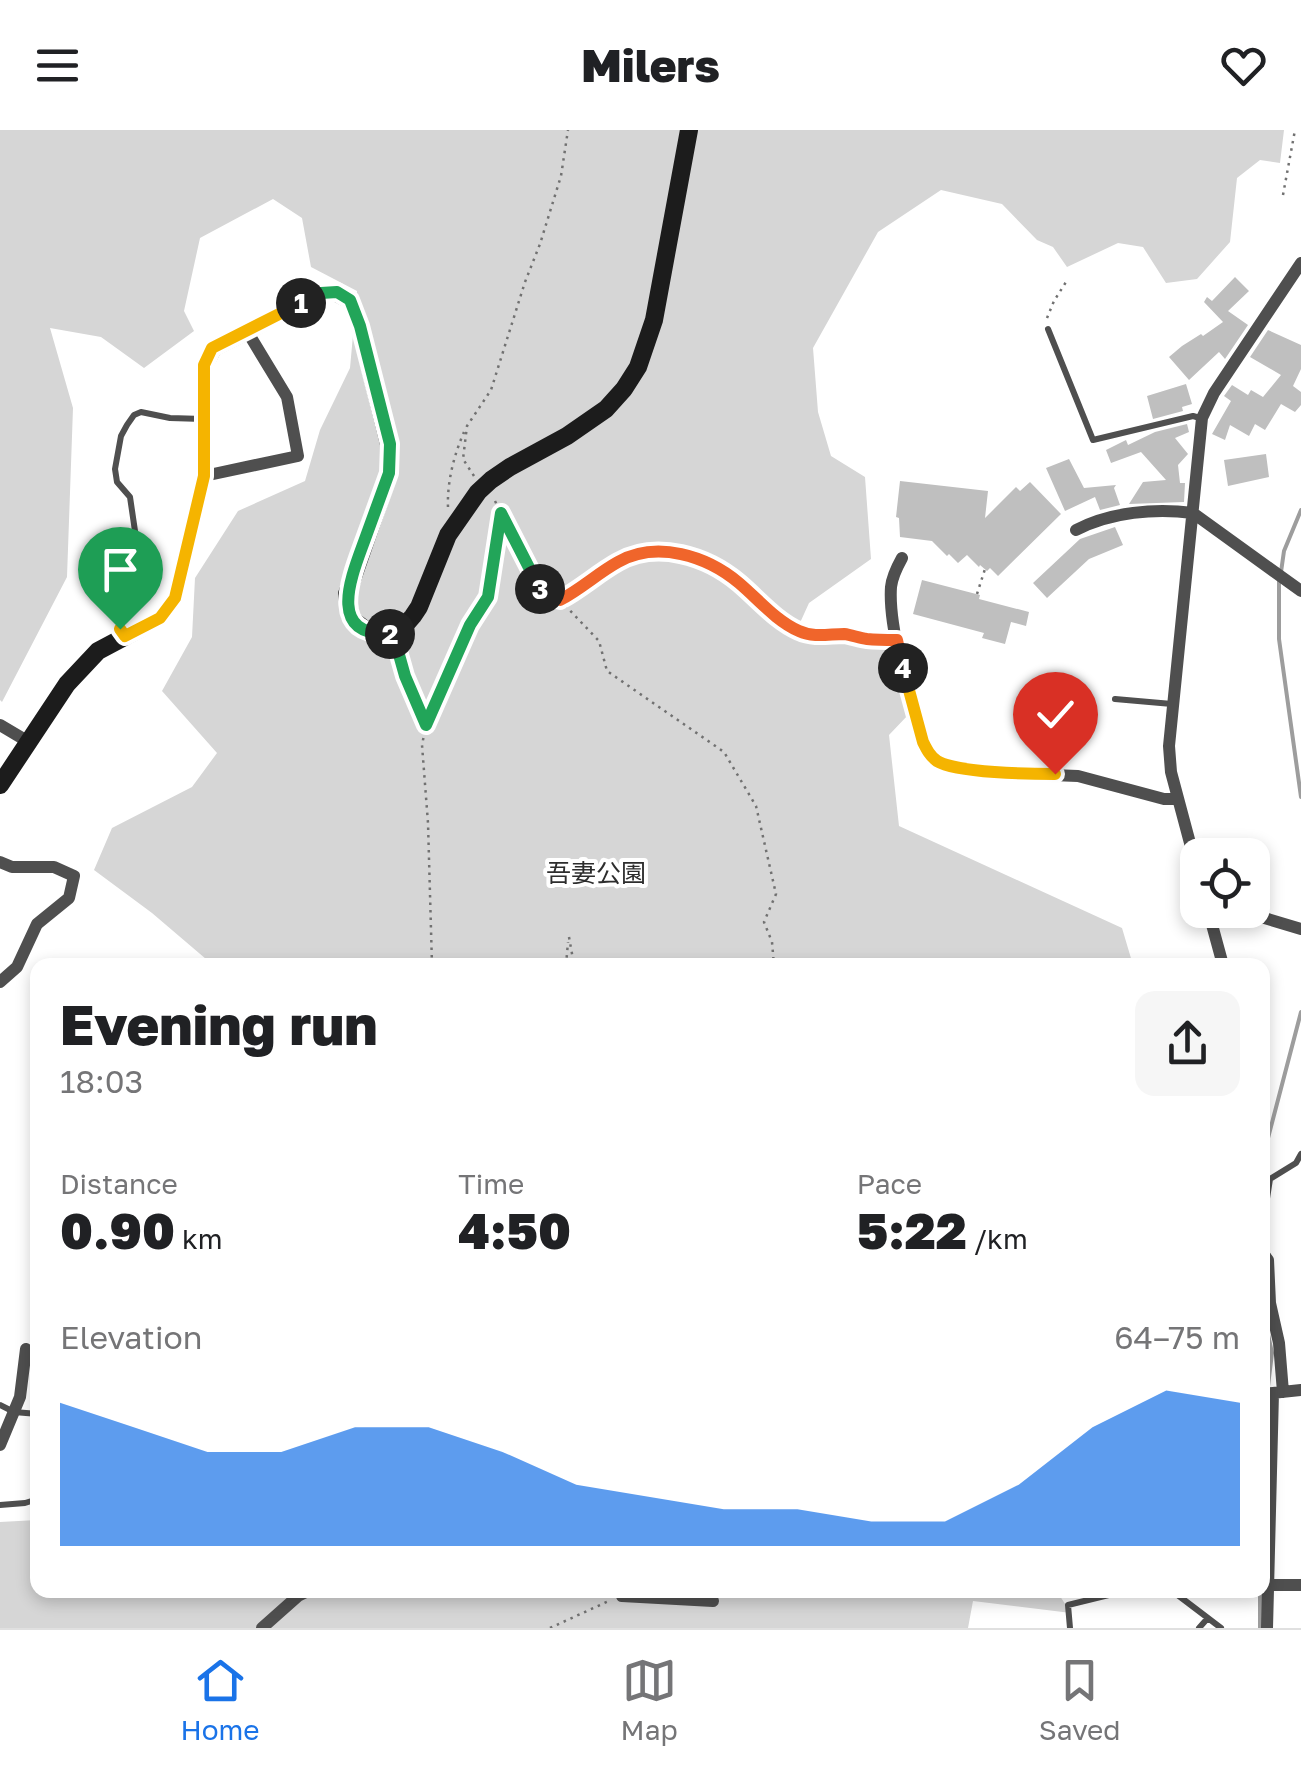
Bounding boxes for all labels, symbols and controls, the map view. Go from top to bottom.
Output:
icon: menu [30,38,85,93]
text: Milers [581,38,720,92]
icon: heart [1216,38,1271,93]
pin: 1 [276,278,326,328]
text: 1 [294,286,308,319]
pin [78,527,163,630]
icon: arrive [93,542,148,597]
pin: 3 [515,564,565,614]
text: 3 [531,572,549,605]
pin: 2 [365,609,415,659]
text: 2 [381,617,399,650]
pin: 4 [878,643,928,693]
text: 4 [894,651,912,684]
pin [1013,672,1098,775]
icon: check [1028,687,1083,742]
map controls [1180,838,1270,928]
button: locate [1180,838,1270,928]
park label: 吾妻公園 [546,857,646,888]
text: Evening run [60,991,378,1057]
button: share [1135,991,1240,1096]
text: 18:03 [60,1062,143,1100]
text: Distance [60,1167,178,1200]
text: Time [458,1167,524,1200]
text: Pace [857,1167,922,1200]
text: 0.90 [60,1200,175,1260]
text: 4:50 [458,1200,571,1260]
text: 5:22 [857,1200,967,1260]
text: km [175,1222,223,1255]
text: /km [967,1222,1028,1255]
text: Elevation [60,1318,202,1356]
text: 64–75 m [1114,1318,1240,1356]
tab: Home [181,1653,260,1746]
tab: Map [621,1653,678,1746]
tab: Saved [1039,1653,1121,1746]

